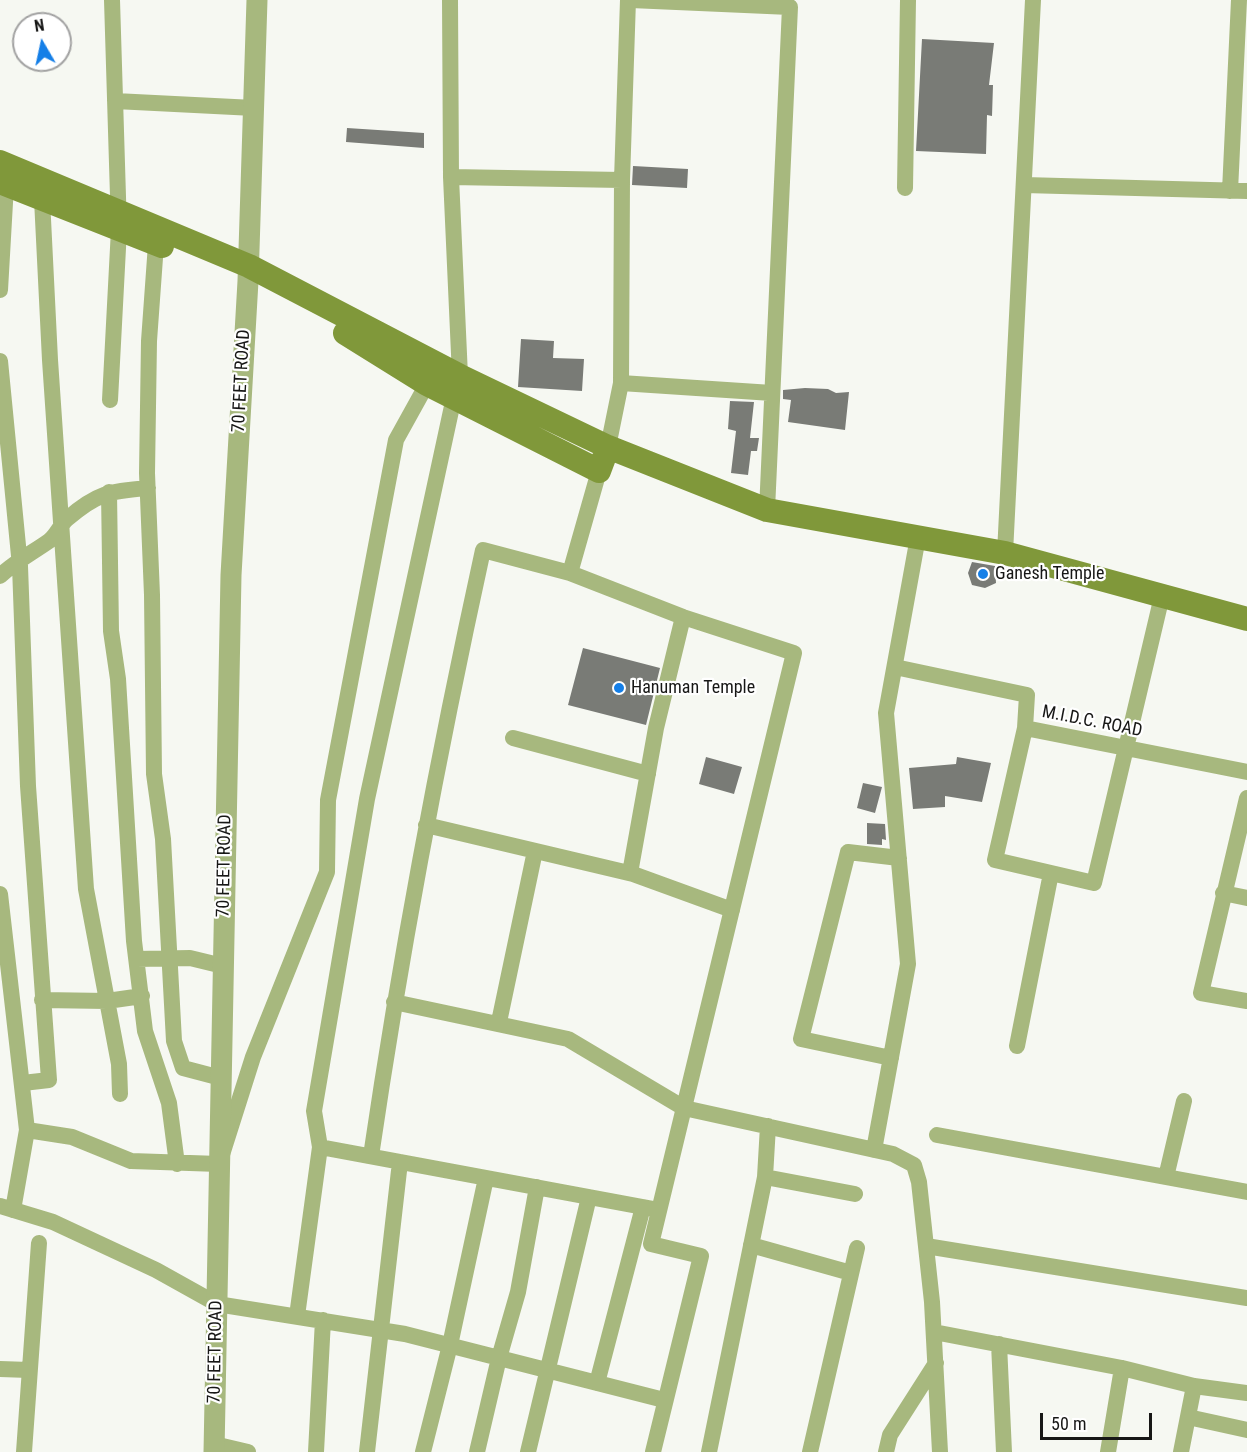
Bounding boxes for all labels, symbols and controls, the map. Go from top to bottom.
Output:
north arrow [12,12,72,72]
text: N [33,16,46,36]
street label: 70 FEET ROAD [229,329,255,433]
place label: Ganesh Temple [995,563,1104,585]
marker: Ganesh Temple [976,567,990,581]
place label: Hanuman Temple [631,677,755,699]
marker: Hanuman Temple [612,681,626,695]
street label: M.I.D.C. ROAD [1040,702,1144,742]
street label: 70 FEET ROAD [213,814,237,918]
street label: 70 FEET ROAD [204,1300,228,1404]
scale bar [1043,1401,1156,1439]
text: 50 m [1051,1413,1086,1434]

